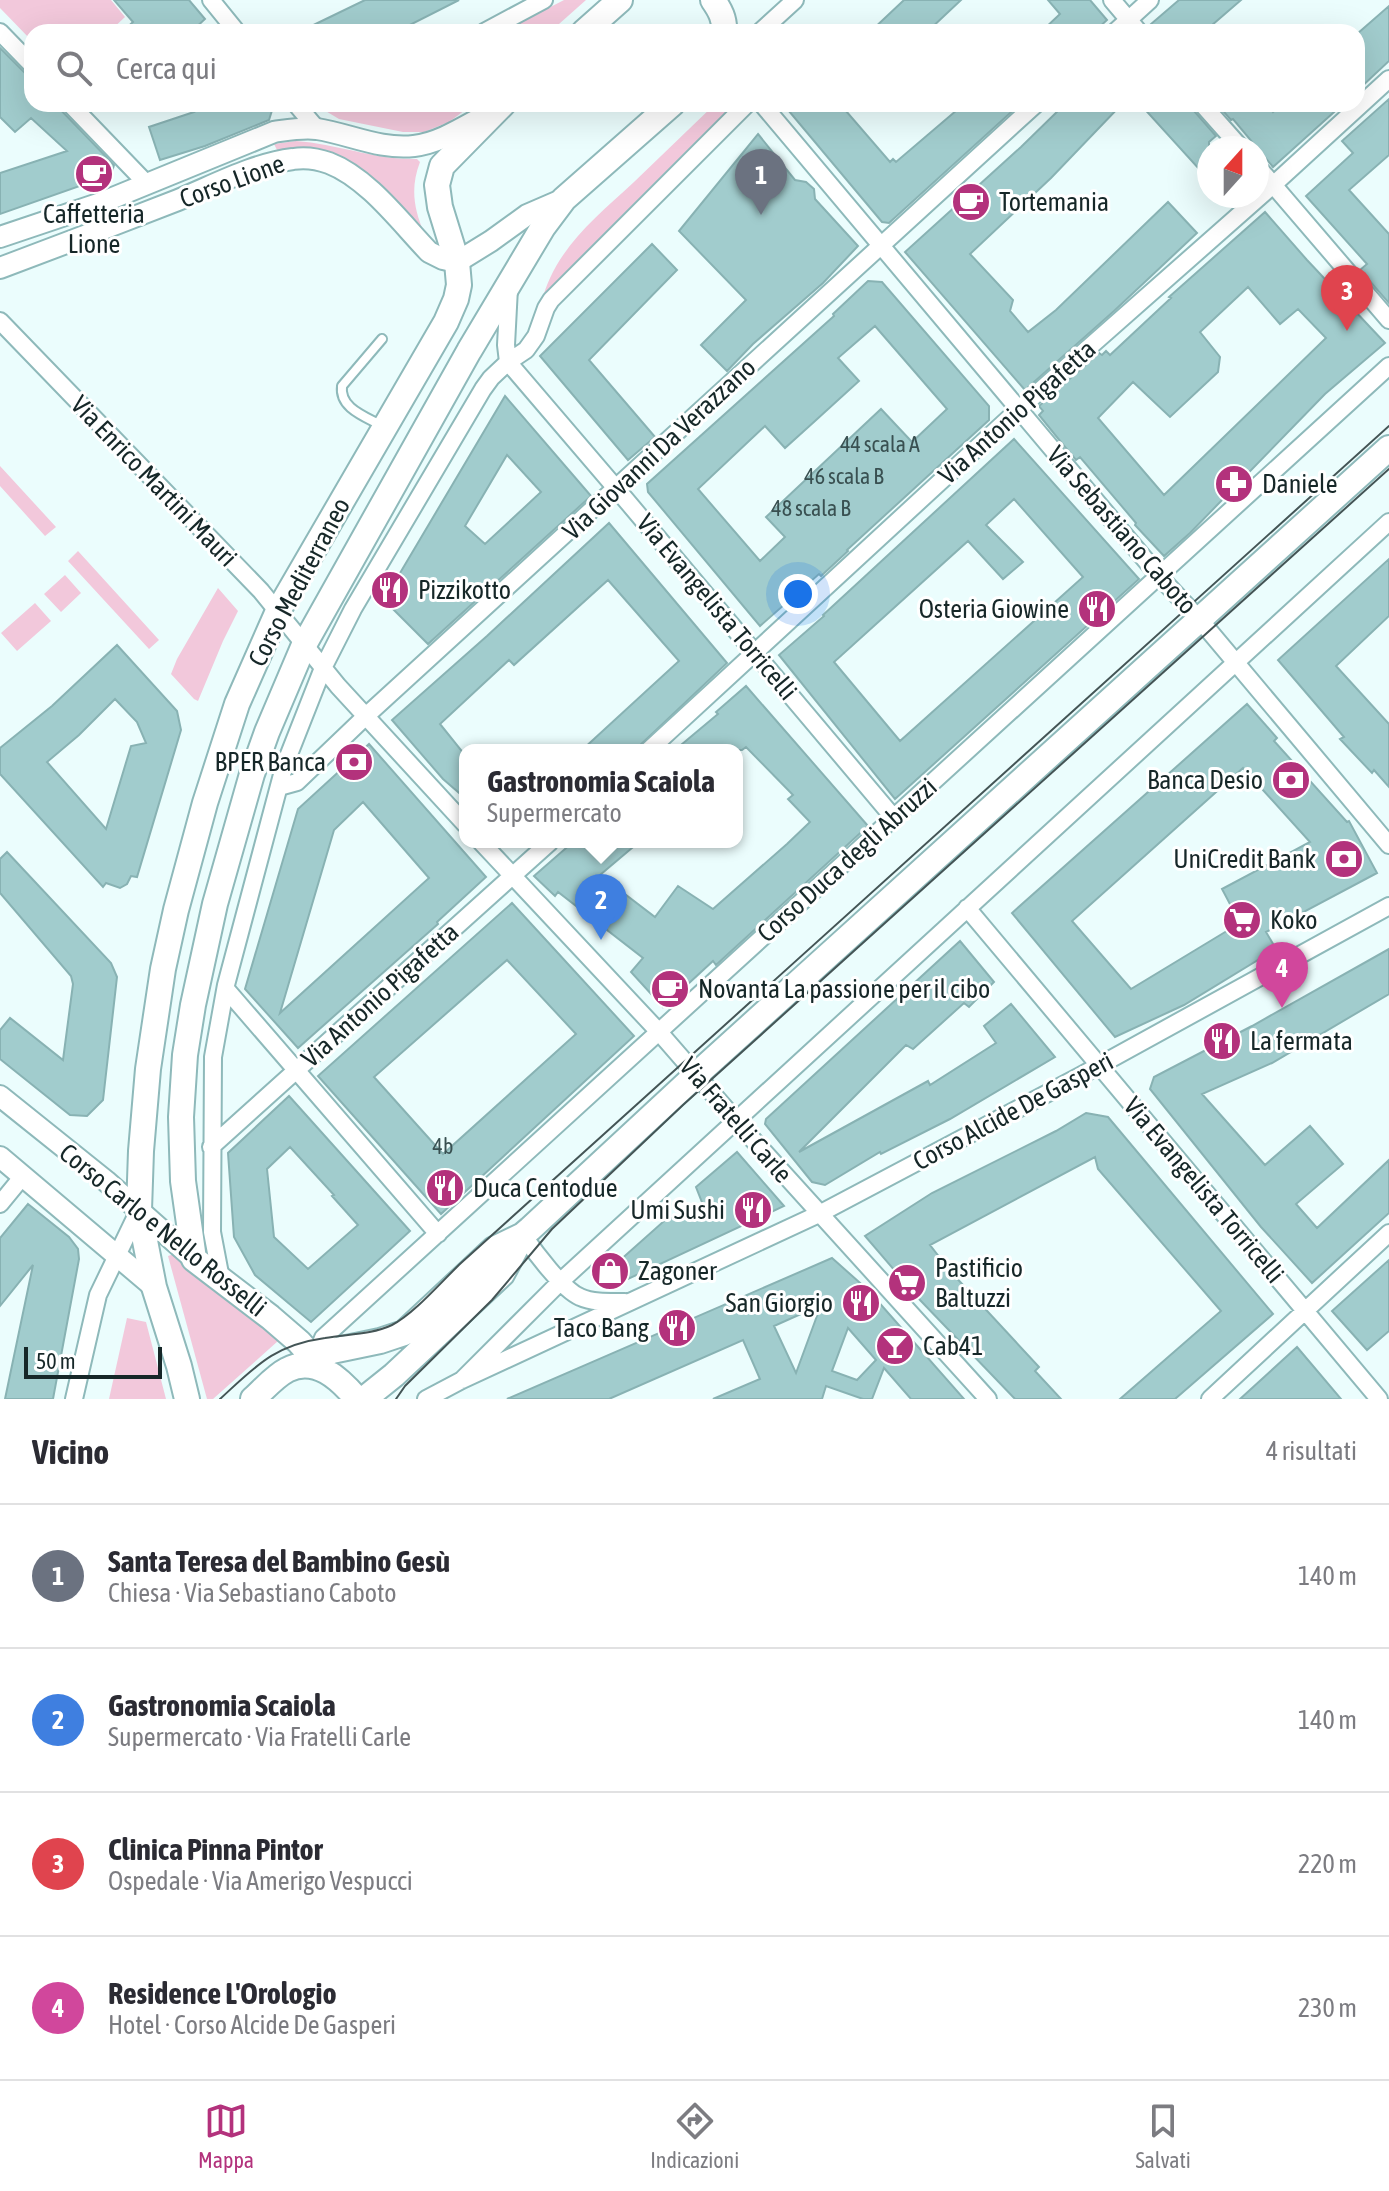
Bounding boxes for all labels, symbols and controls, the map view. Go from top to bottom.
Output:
search box [24,24,1365,112]
icon: search [52,46,96,90]
text: Cerca qui [116,51,217,85]
north arrow [1197,136,1269,208]
street label: Corso Lione [176,148,288,214]
pin: 1 [735,149,787,215]
cafe icon: Caffetteria Lione [73,153,115,195]
cafe icon: Tortemania [950,181,992,223]
place label: Tortemania [999,187,1109,217]
place label: Caffetteria Lione [43,199,145,259]
pin: 3 [1321,265,1373,331]
street label: Via Antonio Pigafetta [932,334,1102,490]
street label: Via Giovanni Da Verazzano [557,352,761,546]
street label: Via Enrico Martini Mauri [65,390,243,572]
house number: 44 scala A [840,431,920,457]
street label: Via Sebastiano Caboto [1041,440,1203,620]
house number: 46 scala B [804,463,884,489]
pharmacy icon: Daniele [1213,463,1255,505]
place label: Daniele [1262,469,1337,499]
street label: Corso Mediterraneo [242,493,356,671]
house number: 48 scala B [771,495,851,521]
street label: Via Evangelista Torricelli [631,508,803,706]
restaurant icon: Pizzikotto [369,569,411,611]
your location [778,574,818,614]
place label: Pizzikotto [418,575,511,605]
restaurant icon: Osteria Giowine [1076,588,1118,630]
place label: Osteria Giowine [919,594,1069,624]
bank icon: BPER Banca [333,741,375,783]
popup [459,744,743,848]
place label: BPER Banca [215,747,326,777]
bank icon: Banca Desio [1270,759,1312,801]
text: Gastronomia Scaiola [487,764,715,798]
place label: Banca Desio [1147,765,1263,795]
street label: Corso Duca degli Abruzzi [751,772,943,948]
text: Supermercato [487,798,622,828]
bank icon: UniCredit Bank [1323,838,1365,880]
place label: UniCredit Bank [1173,844,1316,874]
pin: 2 [575,874,627,940]
supermarket icon: Koko [1221,899,1263,941]
place label: Koko [1270,905,1318,935]
street label: Via Antonio Pigafetta [295,917,465,1073]
pin: 4 [1256,942,1308,1008]
cafe icon: Novanta La passione per il cibo [649,968,691,1010]
place label: Novanta La passione per il cibo [698,974,990,1004]
restaurant icon: La fermata [1201,1020,1243,1062]
place label: La fermata [1250,1026,1353,1056]
street label: Corso Alcide De Gasperi [908,1046,1118,1176]
street label: Via Fratelli Carle [674,1051,798,1189]
street label: Via Evangelista Torricelli [1118,1091,1290,1289]
house number: 4b [433,1133,453,1159]
street label: Corso Carlo e Nello Rosselli [54,1137,272,1323]
restaurant icon: Duca Centodue [424,1167,466,1209]
place label: Duca Centodue [473,1173,618,1203]
restaurant icon: Umi Sushi [732,1189,774,1231]
place label: Umi Sushi [630,1195,725,1225]
shop icon: Zagoner [589,1250,631,1292]
place label: Pastificio Baltuzzi [935,1253,1023,1313]
place label: Zagoner [638,1256,717,1286]
supermarket icon: Pastificio Baltuzzi [886,1262,928,1304]
restaurant icon: San Giorgio [840,1282,882,1324]
place label: San Giorgio [726,1288,833,1318]
restaurant icon: Taco Bang [656,1307,698,1349]
place label: Taco Bang [554,1313,650,1343]
bar icon: Cab41 [874,1325,916,1367]
place label: Cab41 [923,1331,984,1361]
scale bar [24,1343,162,1379]
text: 50 m [36,1348,76,1374]
text: Vicino [32,1432,109,1471]
text: 4 risultati [1266,1436,1357,1466]
text: Santa Teresa del Bambino Gesù [108,1544,450,1578]
text: 1 [52,1561,64,1591]
text: 140 m [1298,1561,1357,1591]
text: Chiesa · Via Sebastiano Caboto [108,1578,396,1608]
text: Gastronomia Scaiola [108,1688,336,1722]
text: 2 [52,1705,64,1735]
text: 140 m [1298,1705,1357,1735]
text: Supermercato · Via Fratelli Carle [108,1722,411,1752]
text: Clinica Pinna Pintor [108,1832,323,1866]
text: 3 [52,1849,64,1879]
text: 220 m [1298,1849,1357,1879]
text: Ospedale · Via Amerigo Vespucci [108,1866,413,1896]
text: Residence L'Orologio [108,1976,336,2010]
text: 4 [52,1993,64,2023]
text: 230 m [1298,1993,1357,2023]
text: Hotel · Corso Alcide De Gasperi [108,2010,396,2040]
tab: Mappa [198,2099,254,2173]
tab: Indicazioni [650,2099,739,2173]
tab: Salvati [1135,2099,1191,2173]

